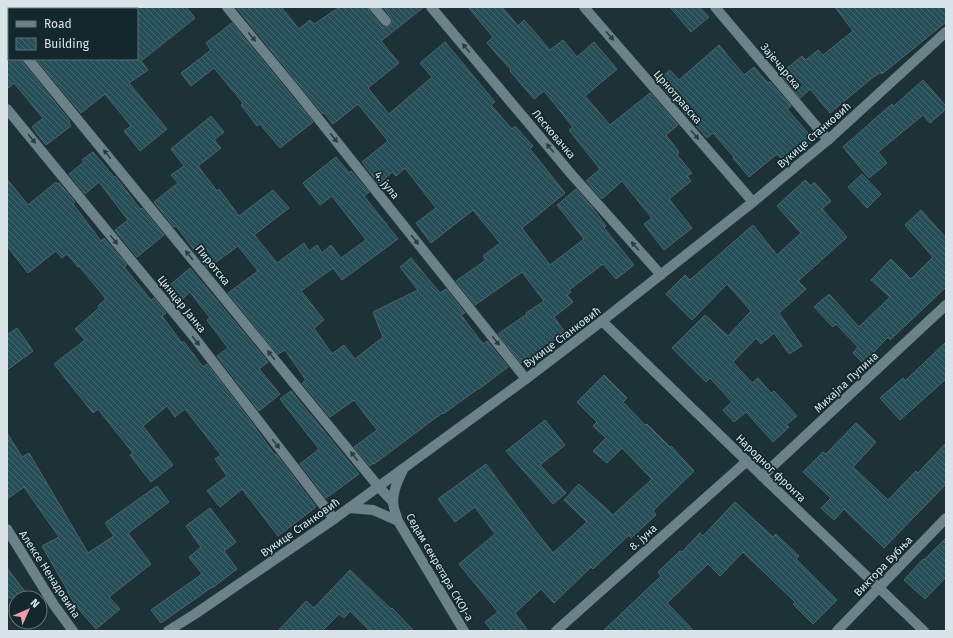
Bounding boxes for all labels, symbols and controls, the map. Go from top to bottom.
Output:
legend [8,8,138,60]
text: Road [44,17,72,31]
one-way arrow [605,31,614,42]
one-way arrow [247,32,256,43]
text: Building [44,37,90,51]
street label: Зајечарска [758,41,804,92]
one-way arrow [462,43,471,54]
street label: Црнотравска [651,68,704,127]
street label: Вукице Станковић [775,100,854,171]
street label: Лесковачка [529,107,578,162]
one-way arrow [690,129,699,140]
one-way arrow [330,133,338,143]
one-way arrow [27,134,36,145]
one-way arrow [545,143,554,153]
one-way arrow [102,149,111,160]
street label: 4. јула [371,169,402,202]
one-way arrow [110,234,118,245]
one-way arrow [411,234,419,245]
one-way arrow [630,241,640,251]
street label: Пиротска [192,242,233,288]
one-way arrow [185,249,193,260]
street label: Цинцар Јанка [155,273,209,335]
street label: Вукице Станковић [521,304,604,371]
one-way arrow [192,335,200,346]
one-way arrow [491,336,500,347]
street label: Михајла Пупина [812,349,881,415]
one-way arrow [267,350,276,361]
street label: Народног фронта [733,432,808,505]
one-way arrow [271,438,280,449]
one-way arrow [349,450,358,461]
street label: Вукице Станковић [258,495,342,560]
street label: Седам секретара СКОЈ-а [403,511,476,624]
street label: 8. јуна [627,522,660,553]
street label: Алексе Ненадовића [16,528,83,621]
street label: Виктора Бубња [851,534,915,599]
north arrow [8,590,48,630]
text: N [28,596,42,610]

